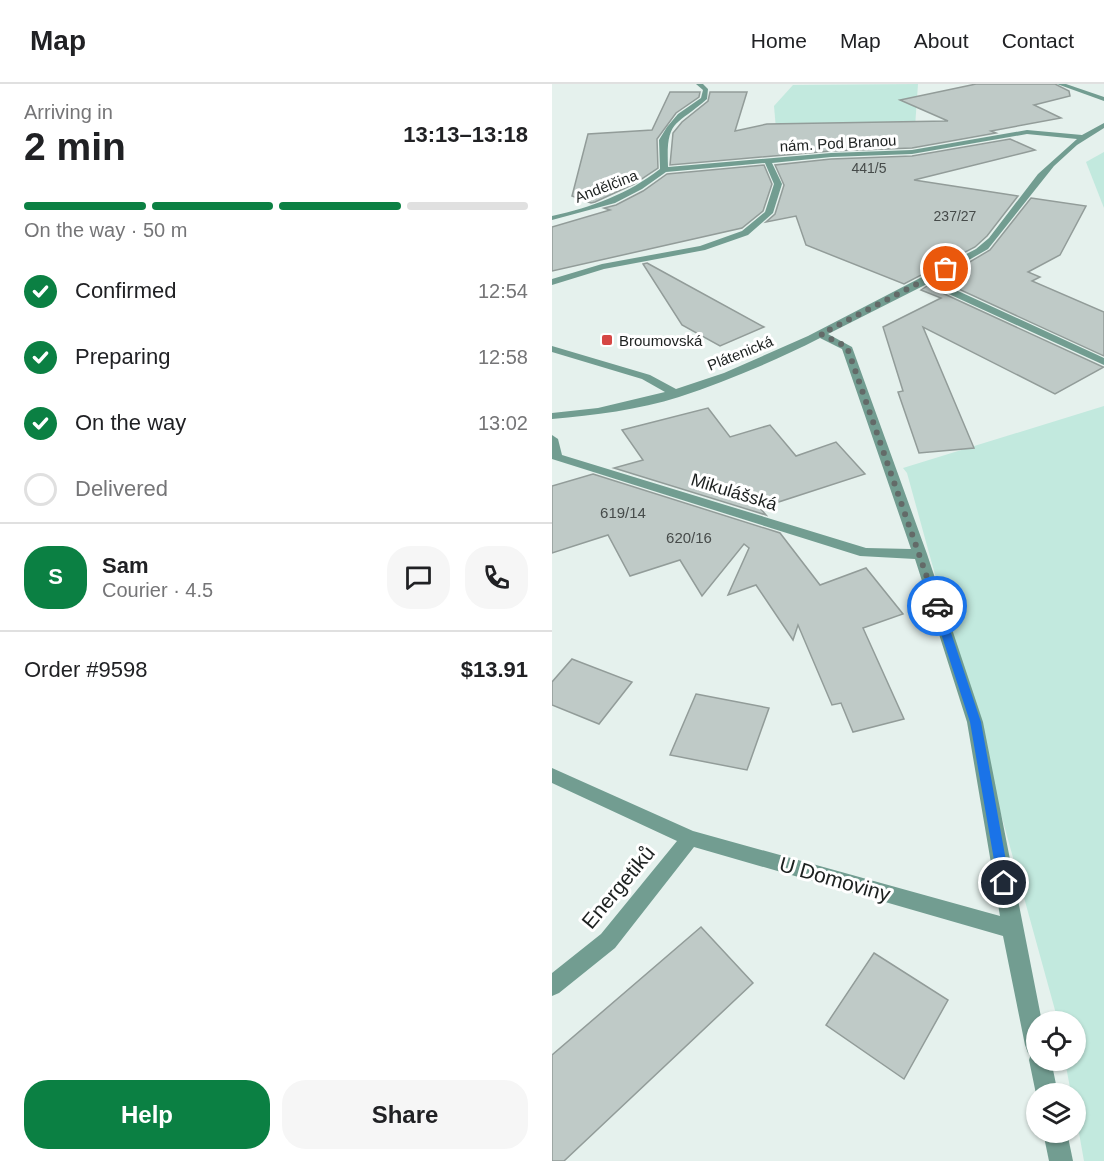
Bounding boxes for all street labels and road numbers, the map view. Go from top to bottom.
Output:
street label: nám. Pod Branou [779,131,897,155]
street label: Andělčina [572,166,640,206]
street label: Plátenická [705,332,776,374]
street label: Mikulášská [689,469,780,515]
street label: Energetiků [577,841,659,933]
street label: U Domoviny [777,852,894,906]

